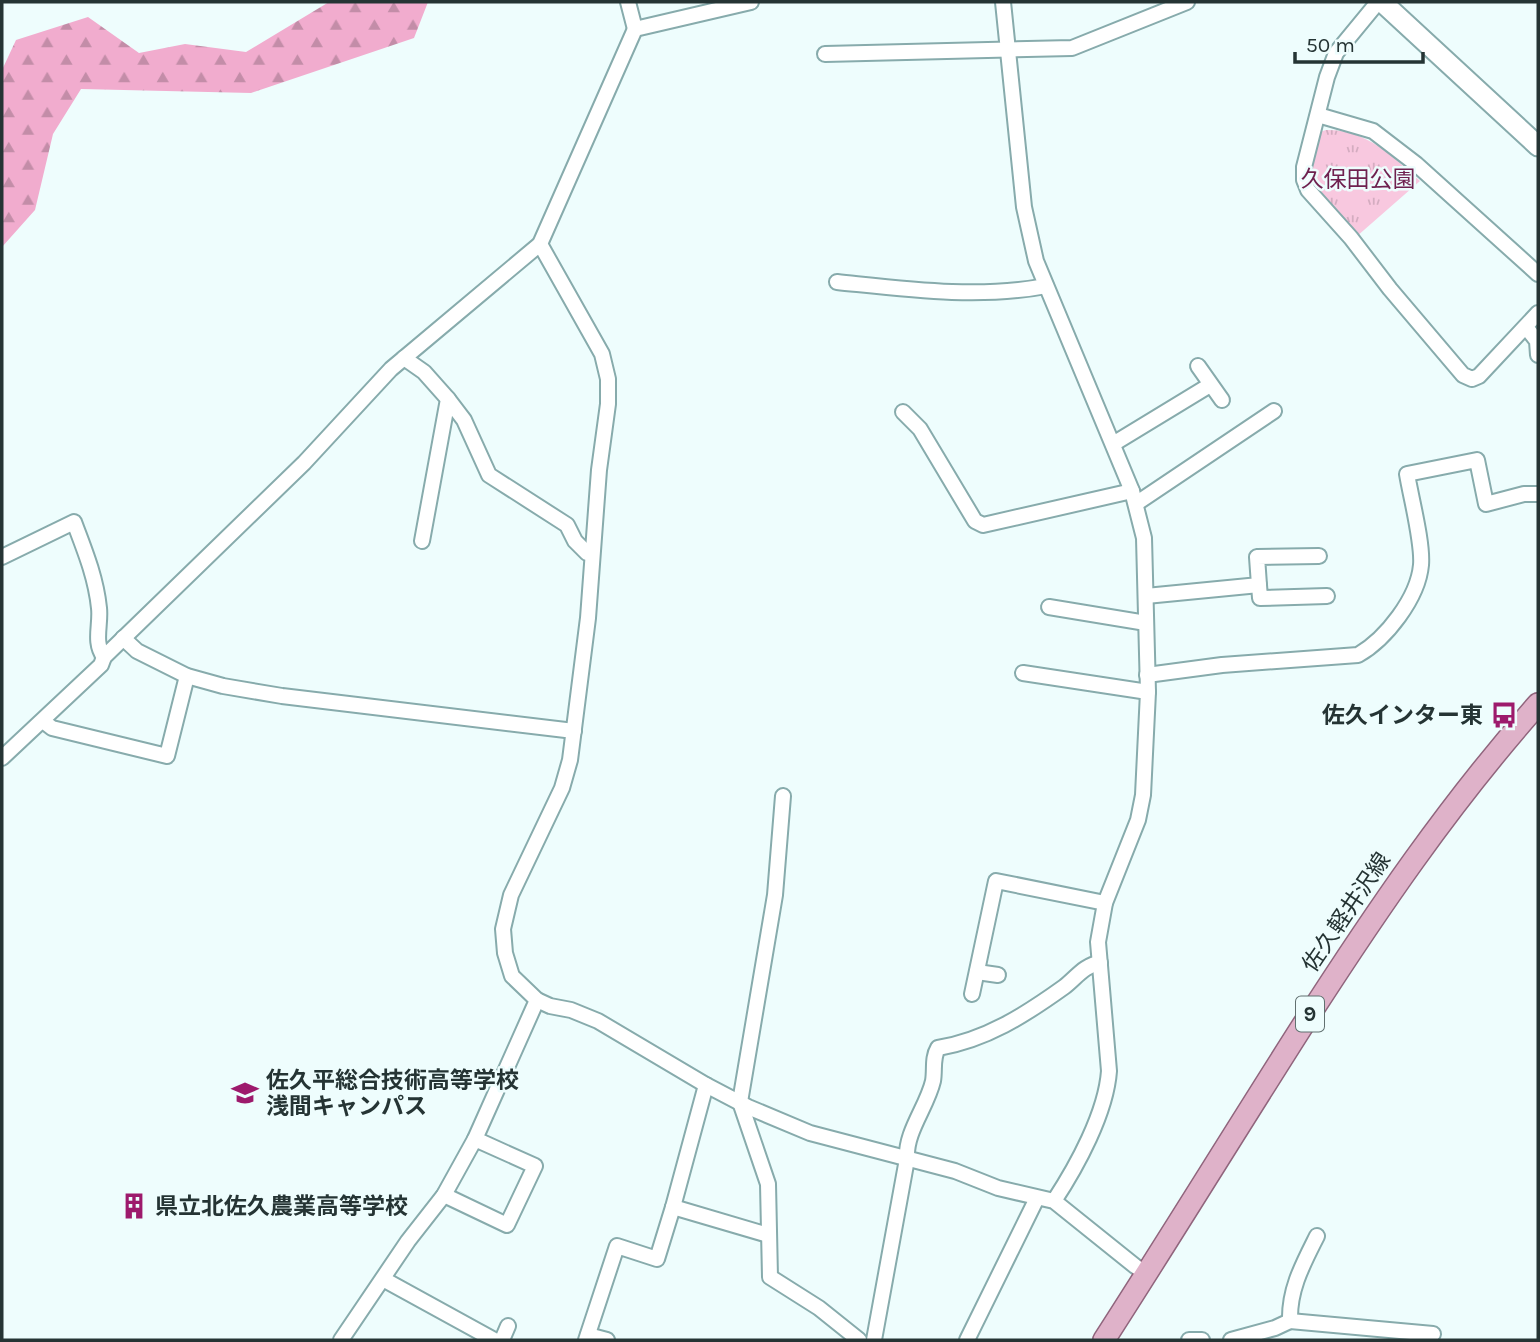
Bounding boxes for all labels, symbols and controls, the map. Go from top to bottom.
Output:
scale bar [1295,21,1423,65]
text: 50 m [1306,33,1355,57]
park label: 久保田公園 [1301,166,1416,193]
bus stop icon: 佐久インター東 [1489,700,1519,730]
place label: 佐久インター東 [1322,702,1483,729]
street label: 佐久軽井沢線 [1297,848,1396,977]
road number: 9 [1296,996,1324,1032]
place label: 佐久平総合技術高等学校 浅間キャンパス [266,1067,519,1120]
school or university icon: 佐久平総合技術高等学校 浅間キャンパス [230,1078,260,1108]
building icon: 県立北佐久農業高等学校 [119,1191,149,1221]
place label: 県立北佐久農業高等学校 [155,1193,408,1220]

